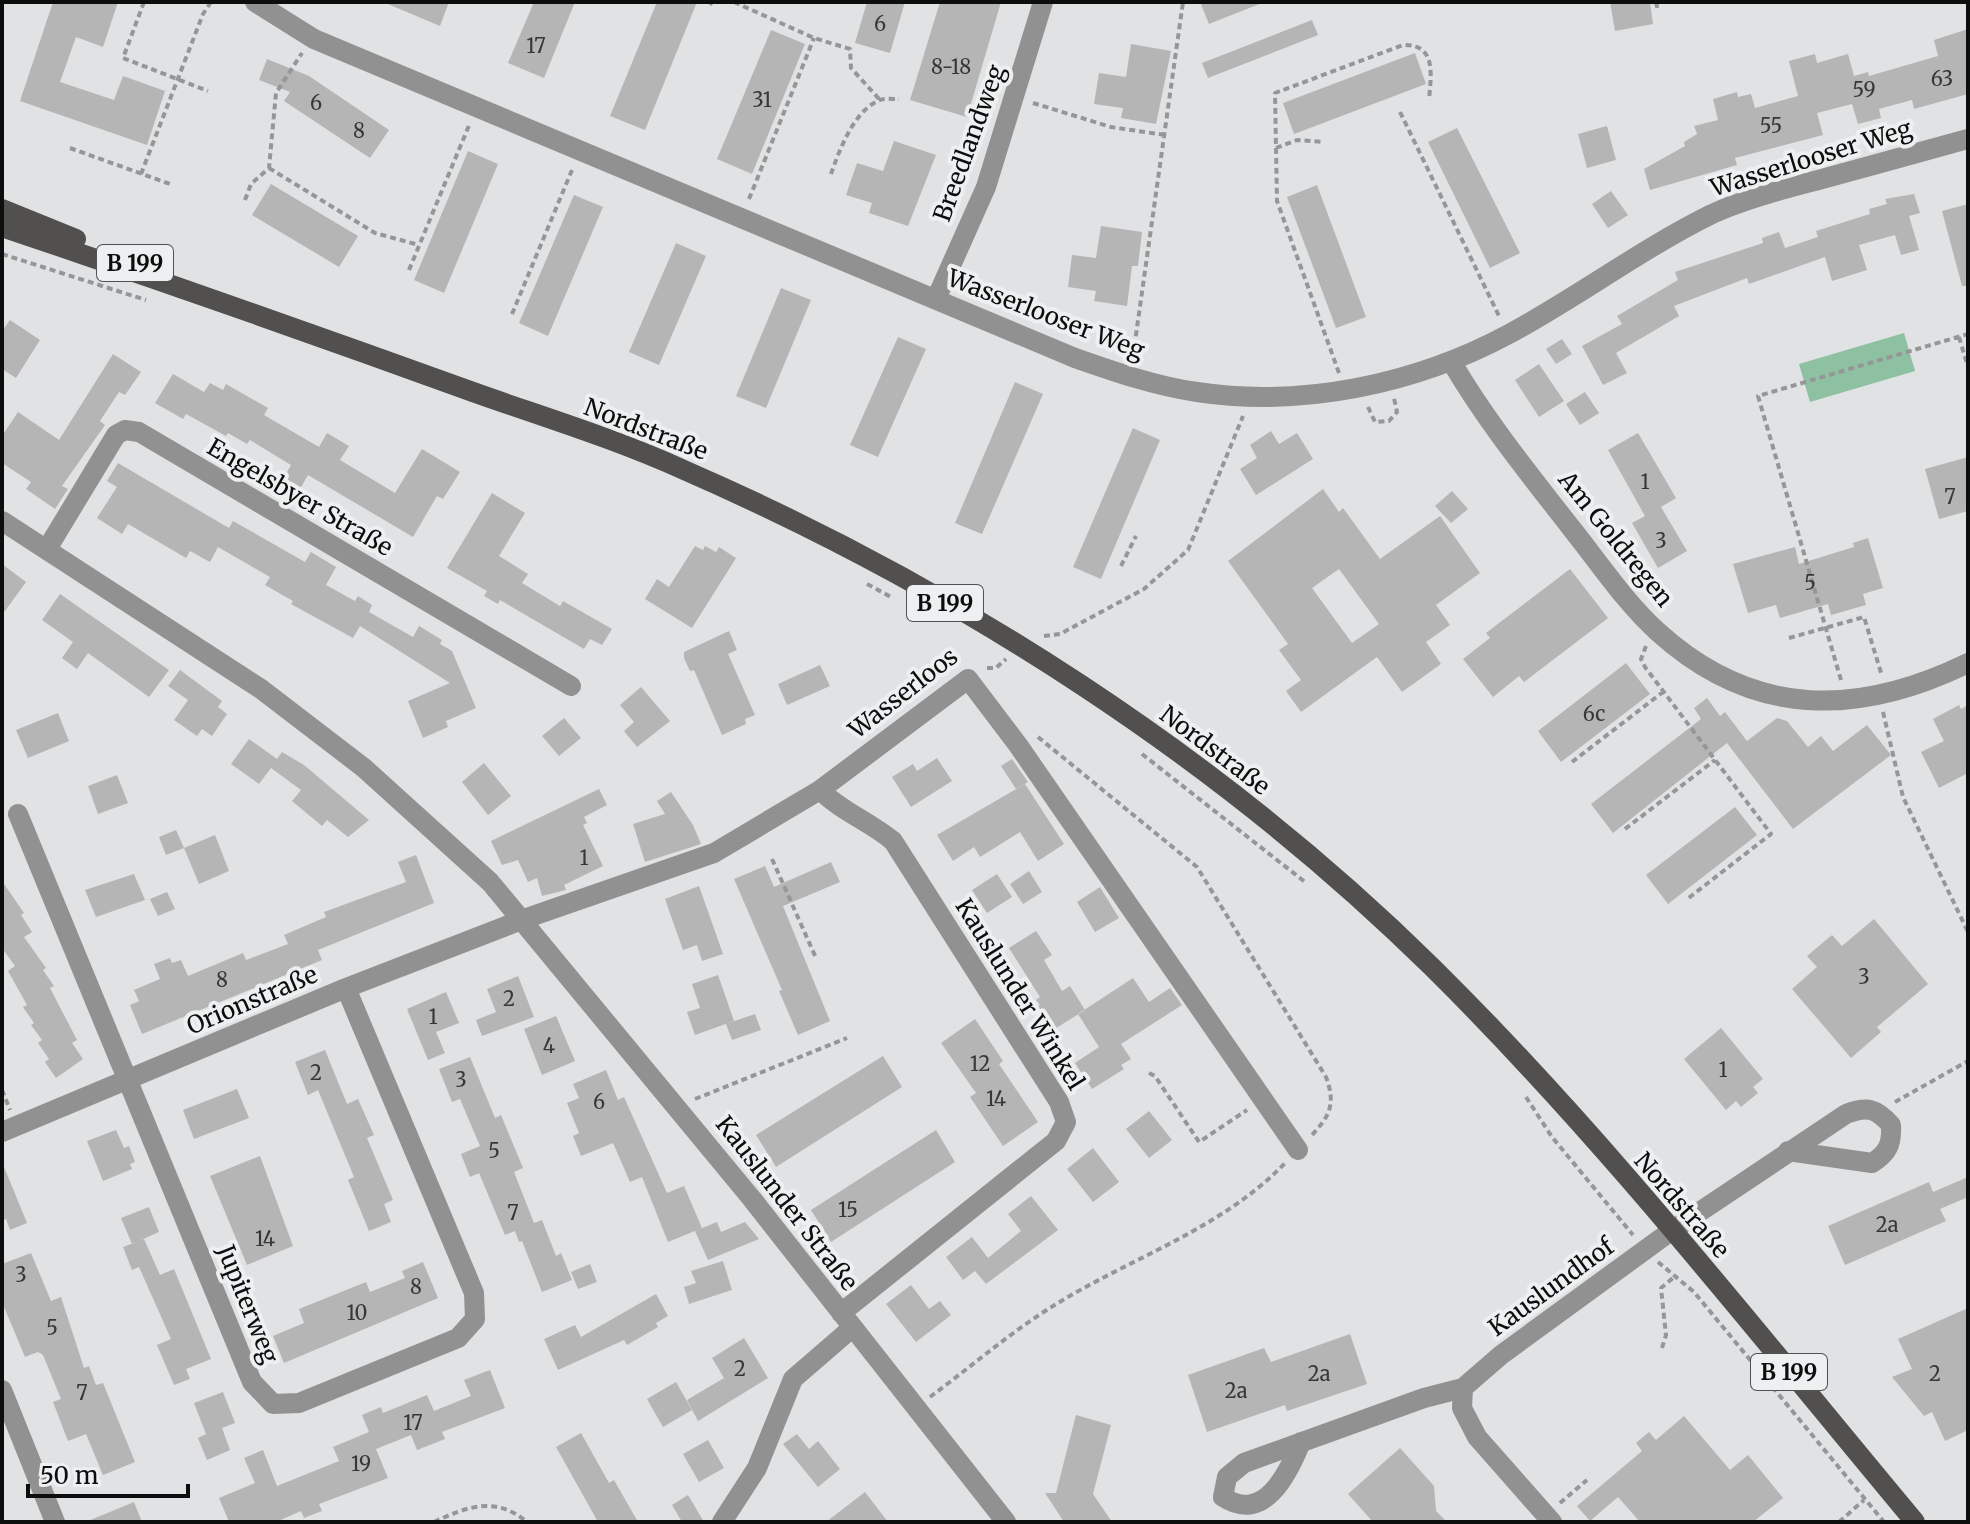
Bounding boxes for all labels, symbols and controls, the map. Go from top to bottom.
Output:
house number: 6 [874,11,886,36]
house number: 17 [526,33,546,58]
house number: 8-18 [931,54,971,79]
street label: Breedlandweg [926,60,1012,226]
house number: 63 [1931,66,1953,91]
house number: 59 [1852,77,1876,102]
house number: 31 [752,87,772,112]
house number: 6 [310,90,322,115]
street label: Wasserlooser Weg [1706,112,1916,204]
house number: 55 [1760,113,1782,138]
house number: 8 [353,118,365,143]
road number: B 199 [97,245,173,281]
street label: Wasserlooser Weg [942,262,1150,366]
street label: Nordstraße [580,391,712,467]
street label: Engelsbyer Straße [202,431,398,563]
street label: Am Goldregen [1551,464,1680,613]
house number: 1 [1640,469,1650,494]
house number: 7 [1944,484,1956,509]
house number: 3 [1655,528,1667,553]
house number: 5 [1804,570,1816,595]
road number: B 199 [907,585,983,621]
street label: Wasserloos [841,641,964,746]
street label: Nordstraße [1154,698,1276,802]
house number: 6c [1583,701,1605,726]
house number: 1 [579,845,589,870]
street label: Kauslunder Winkel [949,893,1091,1095]
street label: Orionstraße [182,959,322,1041]
house number: 3 [1858,964,1870,989]
house number: 8 [216,967,228,992]
house number: 2 [503,986,515,1011]
house number: 1 [428,1004,438,1029]
house number: 4 [543,1033,555,1058]
house number: 12 [970,1051,990,1076]
house number: 1 [1718,1057,1728,1082]
house number: 2 [310,1060,322,1085]
house number: 3 [455,1067,467,1092]
house number: 14 [986,1086,1006,1111]
house number: 6 [593,1089,605,1114]
street label: Kauslunder Straße [709,1109,865,1297]
house number: 5 [488,1138,500,1163]
street label: Nordstraße [1628,1146,1736,1264]
house number: 15 [838,1197,858,1222]
house number: 7 [507,1200,519,1225]
house number: 2a [1876,1212,1899,1237]
house number: 14 [255,1226,275,1251]
street label: Kauslundhof [1482,1231,1621,1343]
street label: Jupiterweg [210,1239,286,1368]
house number: 3 [15,1262,27,1287]
house number: 8 [410,1274,422,1299]
house number: 10 [346,1300,368,1325]
house number: 5 [46,1315,58,1340]
road number: B 199 [1751,1354,1827,1390]
house number: 2 [734,1356,746,1381]
house number: 2a [1308,1361,1331,1386]
house number: 2 [1929,1361,1941,1386]
house number: 2a [1225,1378,1248,1403]
house number: 7 [76,1380,88,1405]
house number: 17 [403,1410,423,1435]
scale bar [28,1448,188,1498]
house number: 19 [351,1451,371,1476]
text: 50 m [40,1460,99,1491]

